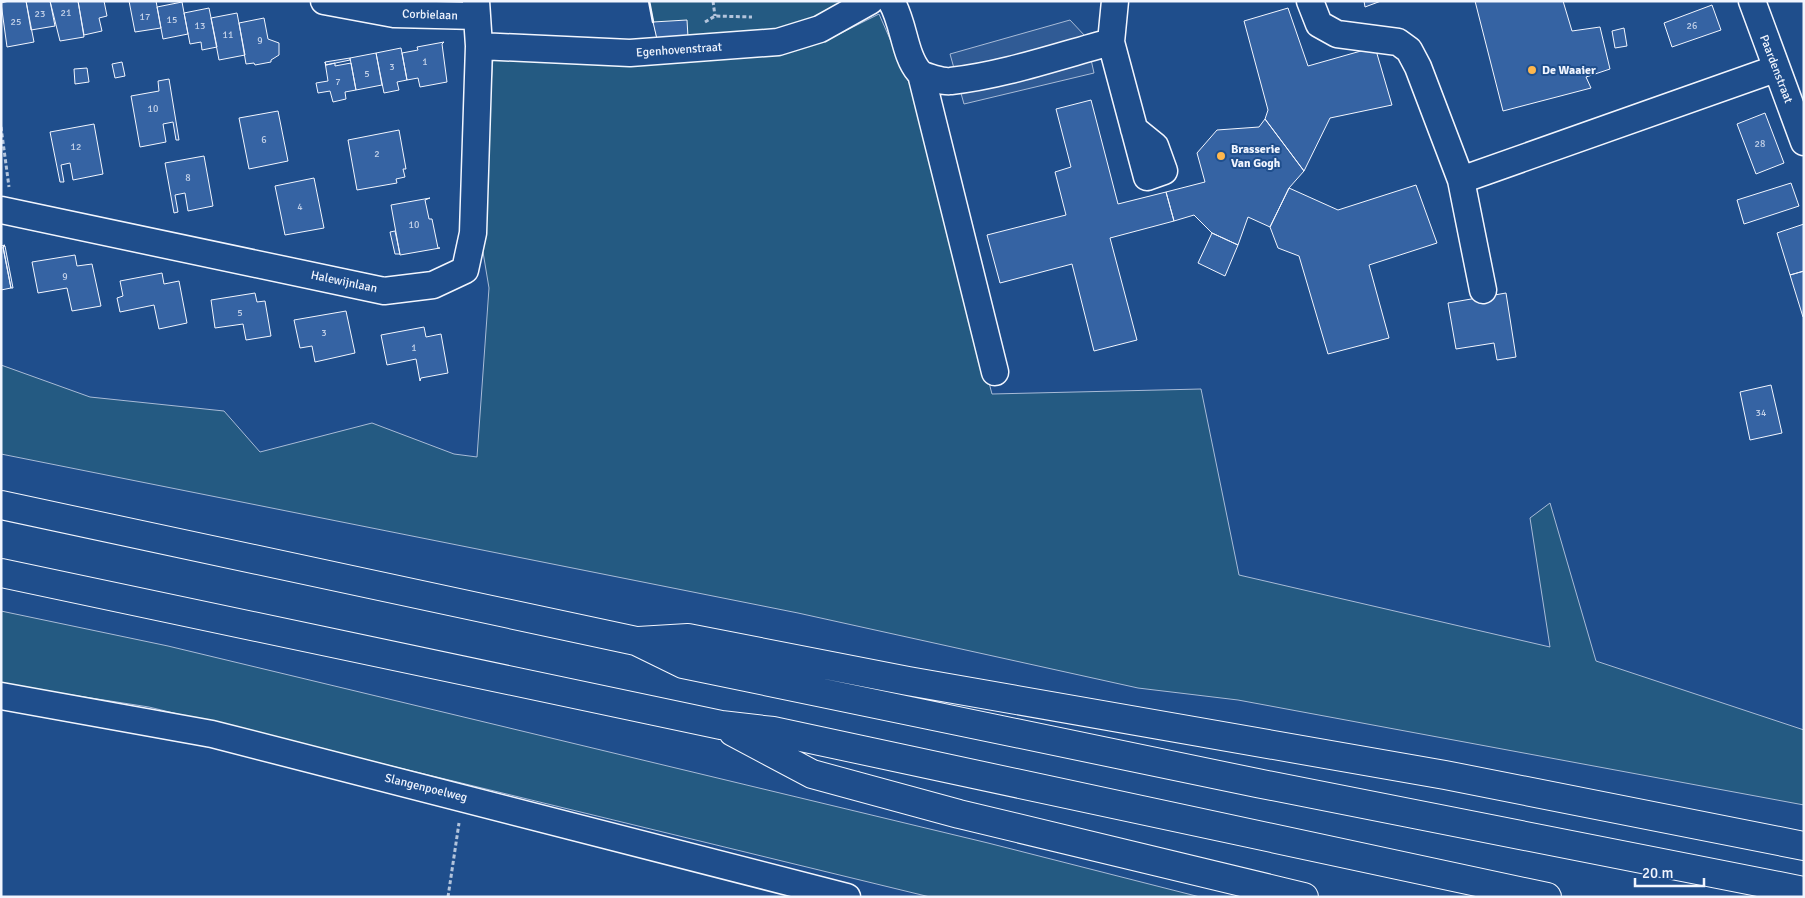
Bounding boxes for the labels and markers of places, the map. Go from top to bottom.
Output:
place label: De Waaier [1542,63,1596,78]
marker: De Waaier [1526,64,1538,76]
place label: Brasserie Van Gogh [1231,142,1281,171]
marker: Brasserie Van Gogh [1215,150,1227,162]

